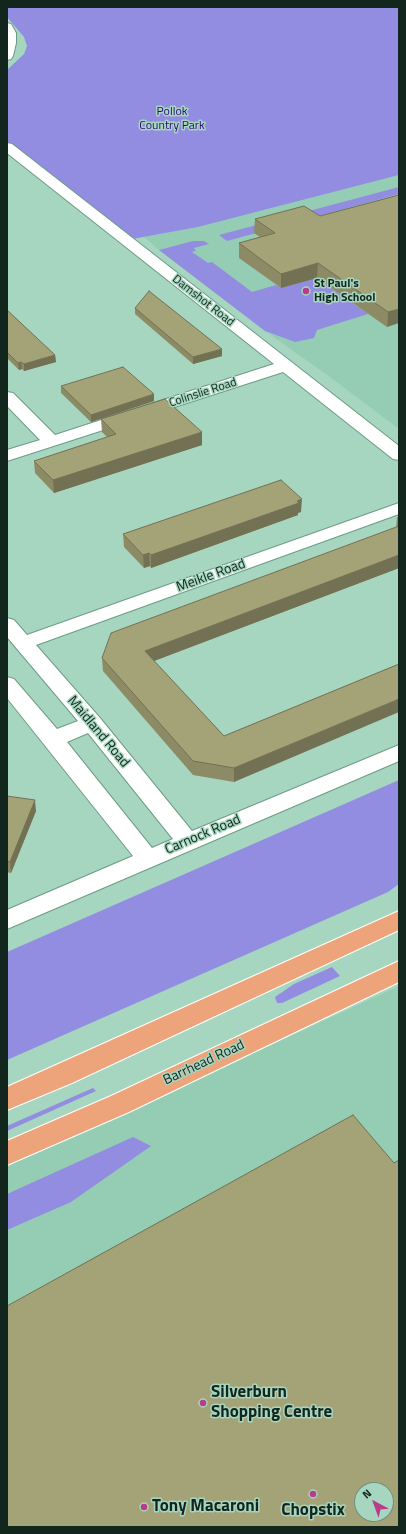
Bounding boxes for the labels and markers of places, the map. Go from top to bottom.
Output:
place label: St Paul's High School [314,277,375,305]
marker: St Paul's High School [301,286,311,296]
place label: Silverburn Shopping Centre [211,1383,332,1423]
marker: Silverburn Shopping Centre [198,1398,208,1408]
marker: Chopstix [308,1489,318,1499]
place label: Tony Macaroni [152,1497,259,1517]
place label: Chopstix [281,1501,345,1521]
marker: Tony Macaroni [139,1502,149,1512]

